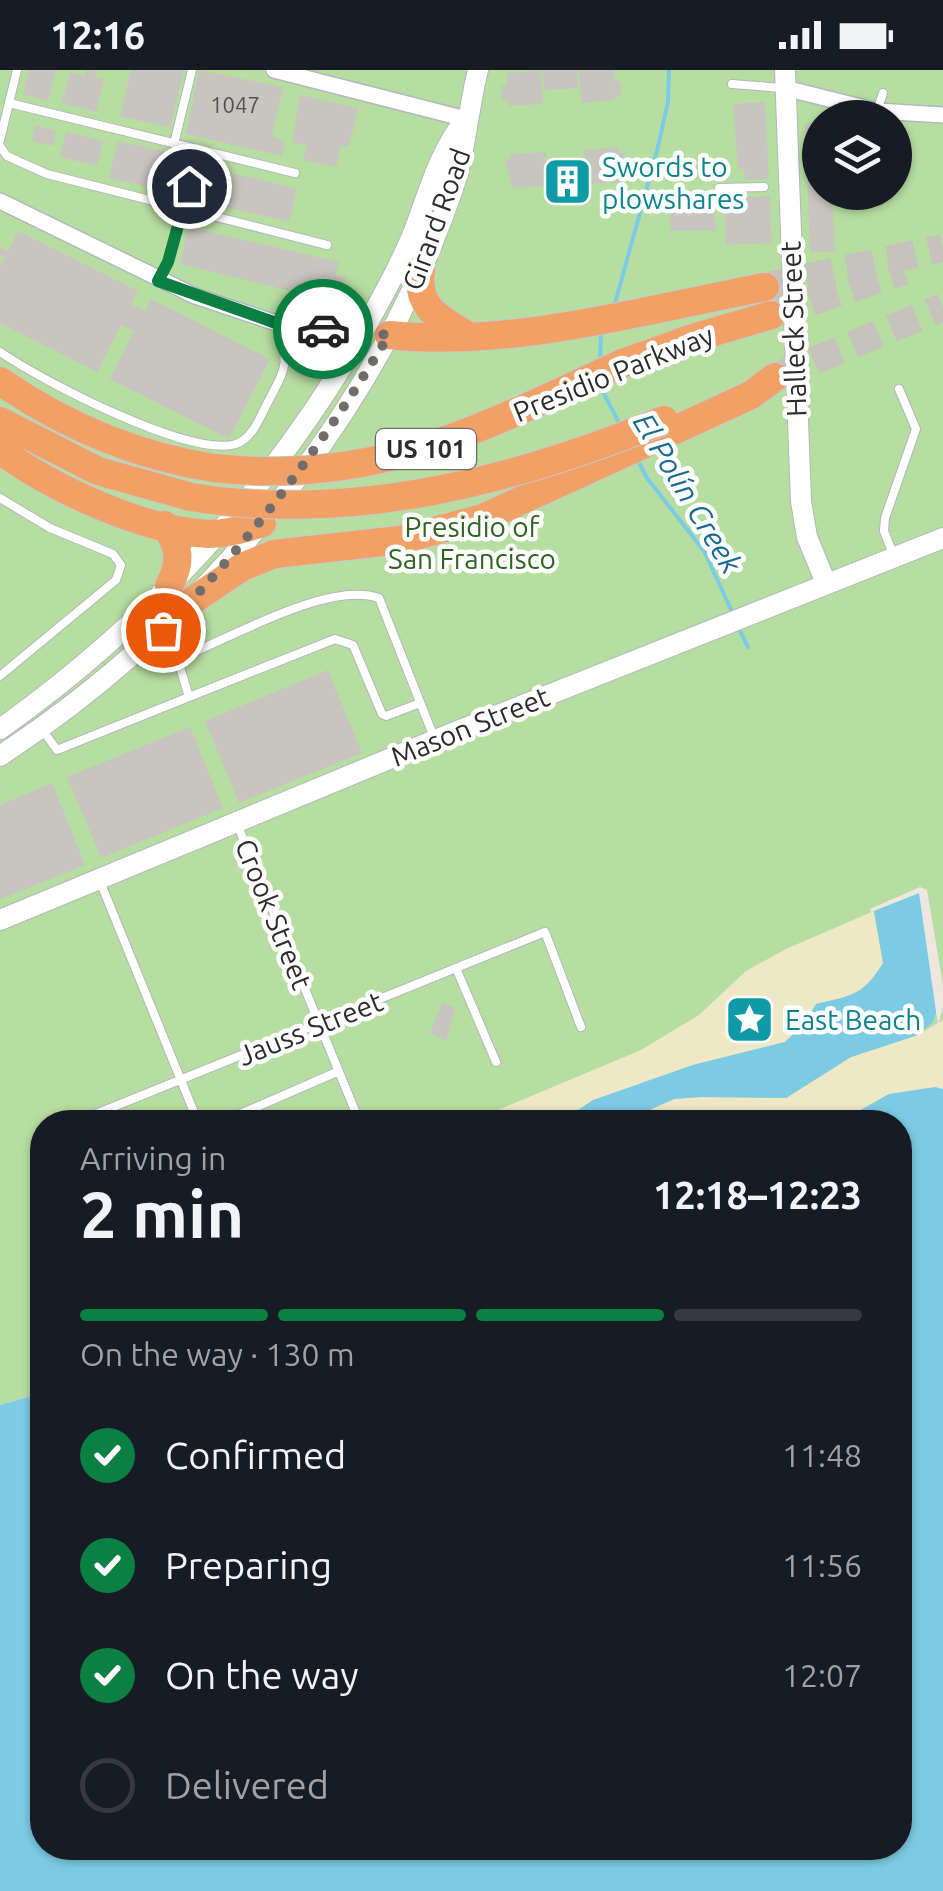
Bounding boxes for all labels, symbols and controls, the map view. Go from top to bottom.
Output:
text: 12:16 [50,14,145,56]
house number: 1047 [210,92,260,117]
map controls [802,100,912,210]
button: layers [802,100,912,210]
pin [147,144,232,229]
street label: Girard Road [396,144,476,294]
place label: Swords to plowshares [602,151,745,214]
building icon: Swords to plowshares [541,156,593,208]
icon: home [162,159,217,214]
street label: Halleck Street [774,241,812,417]
courier [273,279,373,379]
icon: car [296,302,351,357]
street label: Presidio Parkway [508,319,718,427]
water label: El Polín Creek [627,407,749,580]
road number: US 101 [376,429,476,469]
park label: Presidio of San Francisco [388,511,556,574]
pin [121,588,206,673]
icon: bag [136,603,191,658]
street label: Mason Street [386,680,554,772]
street label: Crook Street [230,834,318,994]
street label: Jauss Street [233,985,387,1071]
place icon: East Beach [724,993,776,1045]
place label: East Beach [785,1004,921,1035]
text: Arriving in [80,1140,226,1176]
text: 12:18–12:23 [653,1174,862,1216]
text: 2 min [80,1177,244,1250]
text: On the way · 130 m [80,1336,355,1372]
icon: check [80,1428,135,1483]
text: Confirmed [165,1434,346,1476]
text: 11:48 [782,1437,862,1473]
icon: check [80,1538,135,1593]
text: Preparing [165,1544,332,1586]
text: 11:56 [782,1547,862,1583]
icon: check [80,1648,135,1703]
text: On the way [165,1654,358,1696]
text: 12:07 [782,1657,862,1693]
text: Delivered [165,1764,329,1806]

